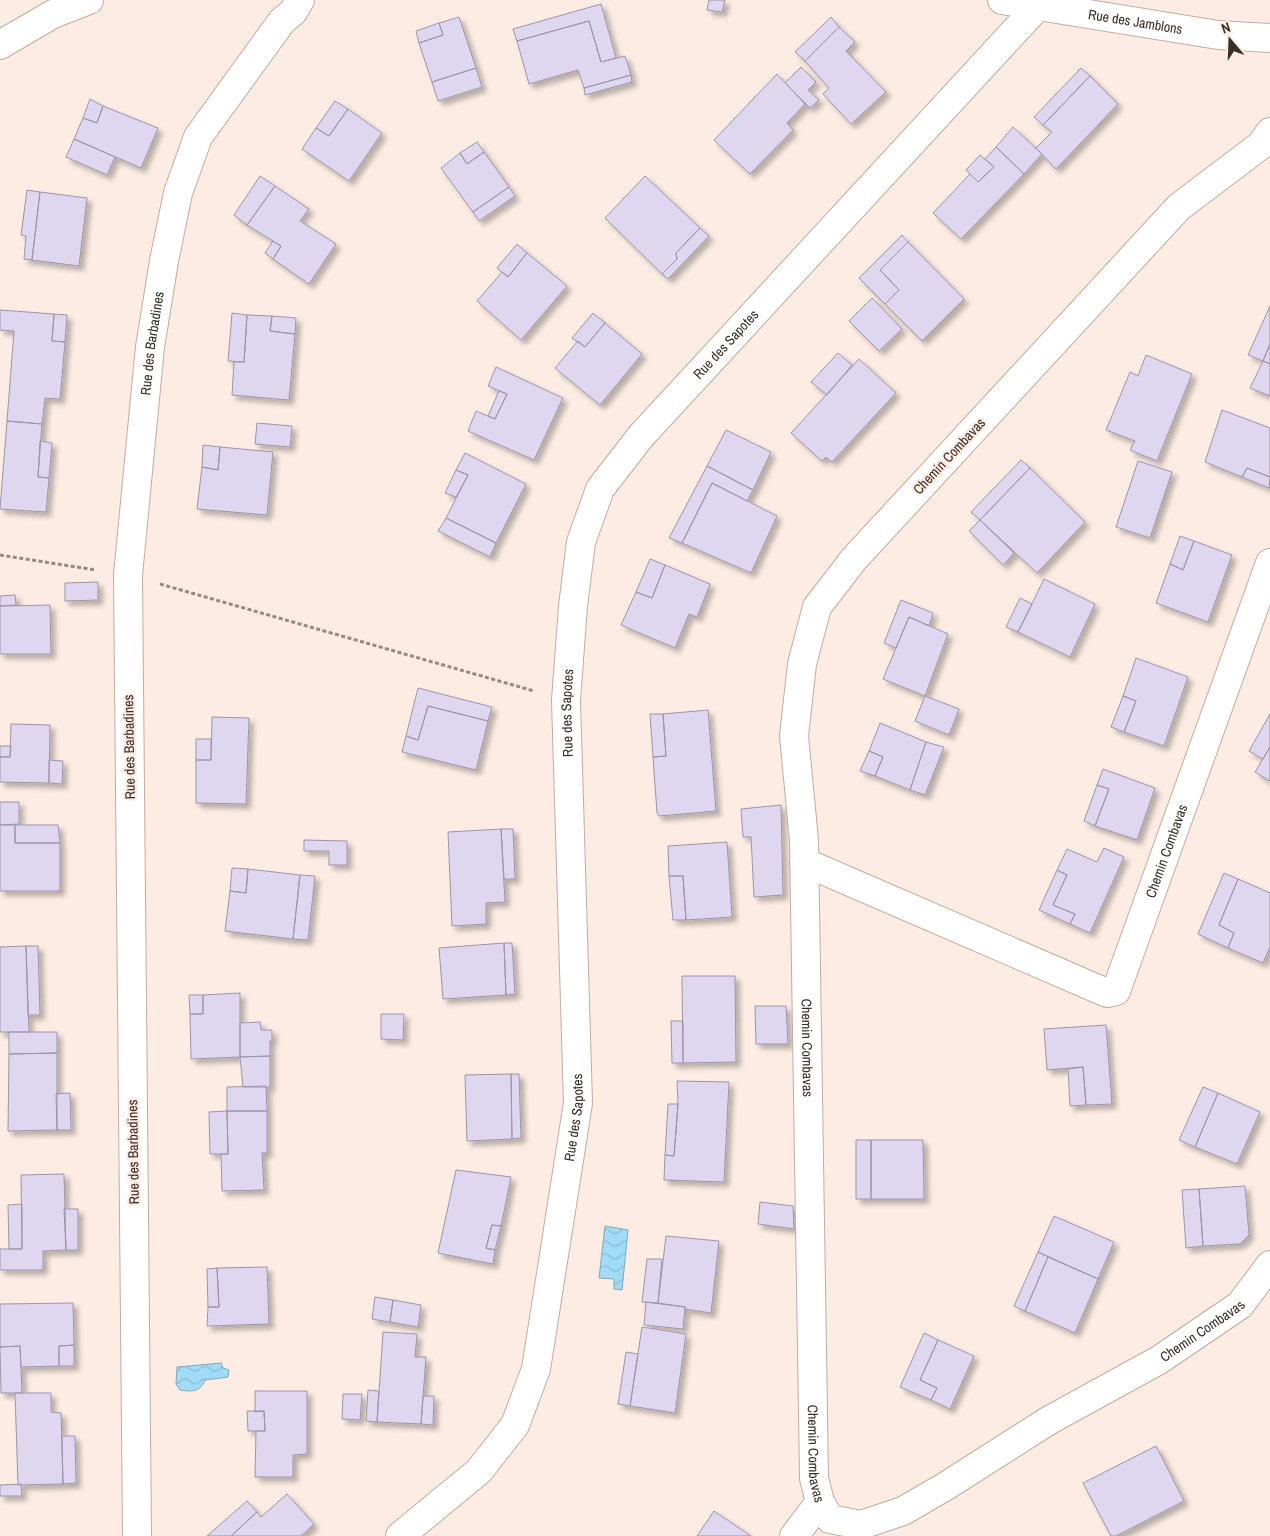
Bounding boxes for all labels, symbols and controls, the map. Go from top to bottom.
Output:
street label: Rue des Jamblons [1087,5,1184,38]
north arrow [1205,15,1255,65]
text: N [1219,18,1233,38]
street label: Rue des Barbadines [136,290,168,396]
street label: Rue des Sapotes [689,306,762,383]
street label: Chemin Combavas [909,414,989,498]
street label: Rue des Sapotes [557,668,577,757]
street label: Rue des Barbadines [119,694,139,799]
street label: Chemin Combavas [1141,802,1192,900]
street label: Chemin Combavas [797,998,817,1097]
street label: Rue des Sapotes [560,1073,587,1163]
street label: Rue des Barbadines [123,1099,143,1204]
street label: Chemin Combavas [1156,1297,1249,1366]
street label: Chemin Combavas [804,1404,829,1505]

